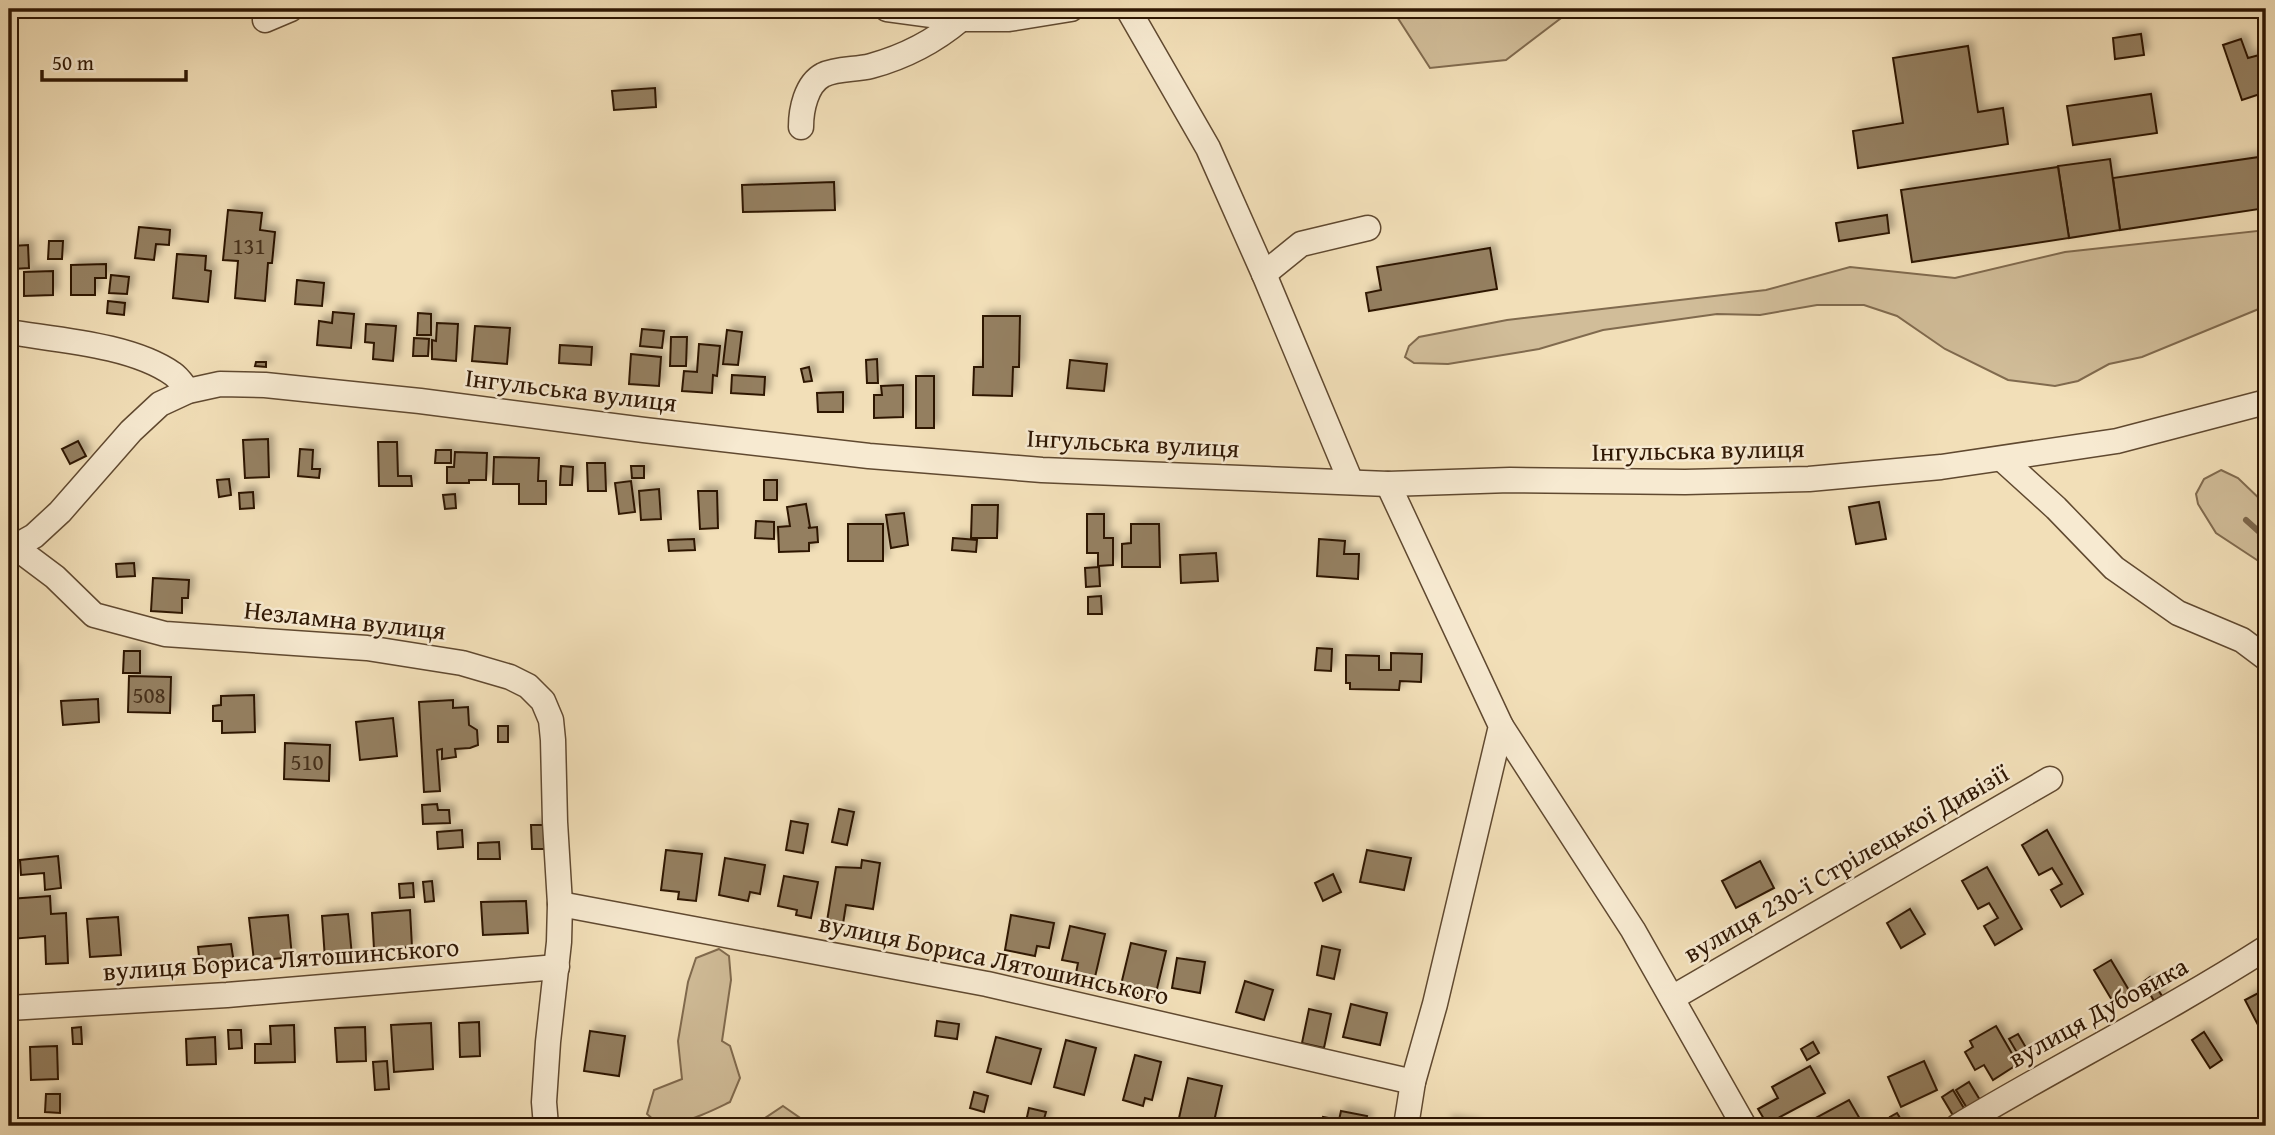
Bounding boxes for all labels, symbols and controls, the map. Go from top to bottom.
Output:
scale bar [42,38,186,82]
text: 50 m [52,47,94,78]
house number: 131 [232,229,266,262]
street label: Інгульська вулиця [463,357,679,422]
street label: Інгульська вулиця [1026,417,1240,468]
street label: Інгульська вулиця [1591,428,1805,471]
street label: Незламна вулиця [242,590,448,649]
house number: 508 [132,678,166,711]
house number: 510 [290,745,324,778]
street label: вулиця 230-ї Стрілецької Дивізії [1676,753,2016,972]
street label: вулиця Бориса Лятошинського [815,902,1173,1015]
street label: вулиця Бориса Лятошинського [101,927,460,990]
street label: вулиця Дубовика [2001,946,2195,1077]

